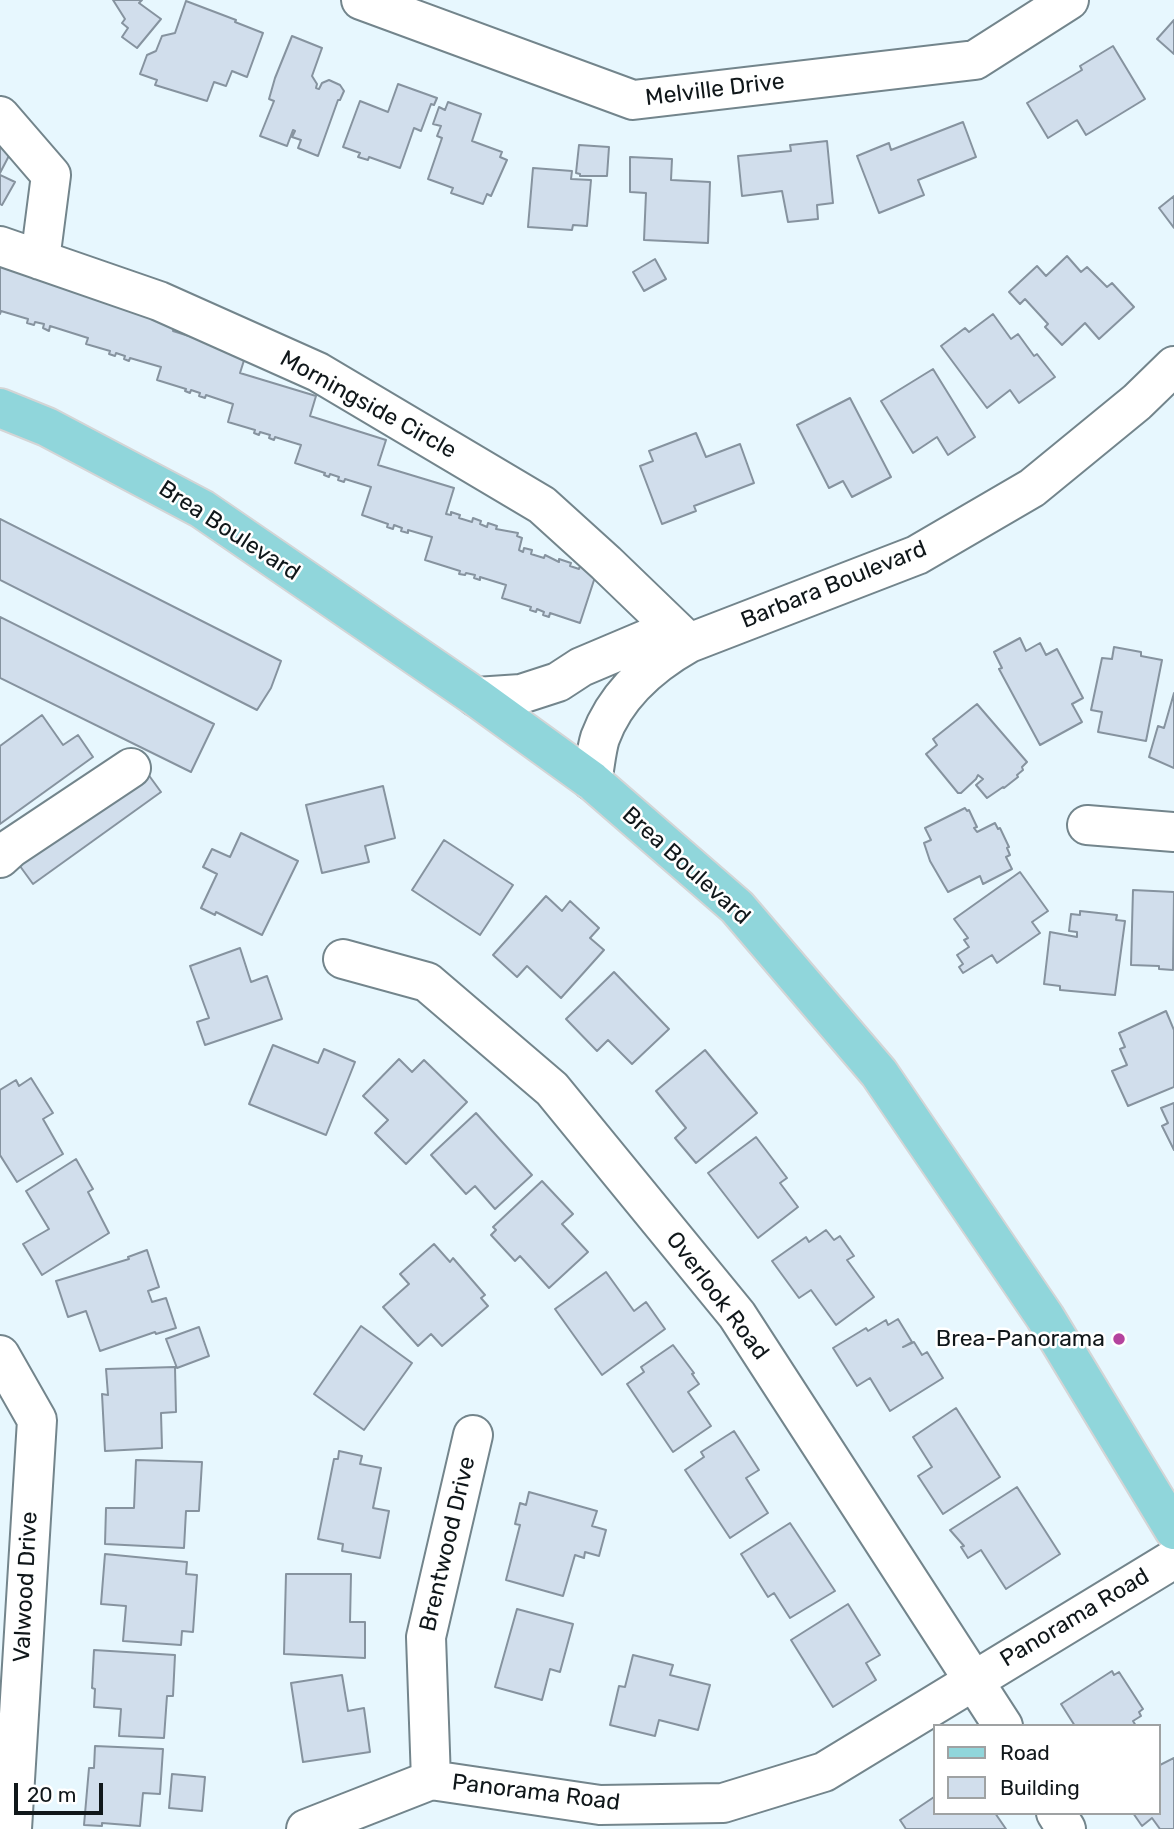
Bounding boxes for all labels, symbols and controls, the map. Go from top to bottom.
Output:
street label: Melville Drive [644,68,786,112]
street label: Morningside Circle [275,345,461,465]
street label: Brea Boulevard [153,475,305,587]
street label: Barbara Boulevard [737,535,931,635]
street label: Brea Boulevard [616,801,756,931]
street label: Overlook Road [660,1226,774,1366]
place label: Brea-Panorama [936,1325,1105,1353]
marker: Brea-Panorama [1111,1331,1127,1347]
street label: Brentwood Drive [414,1454,482,1634]
street label: Valwood Drive [8,1511,44,1663]
street label: Panorama Road [996,1563,1154,1673]
legend [932,1724,1160,1815]
text: Road [1000,1740,1050,1765]
street label: Panorama Road [450,1769,622,1817]
scale bar [18,1770,107,1814]
text: Building [1000,1775,1080,1800]
text: 20 m [27,1782,76,1807]

